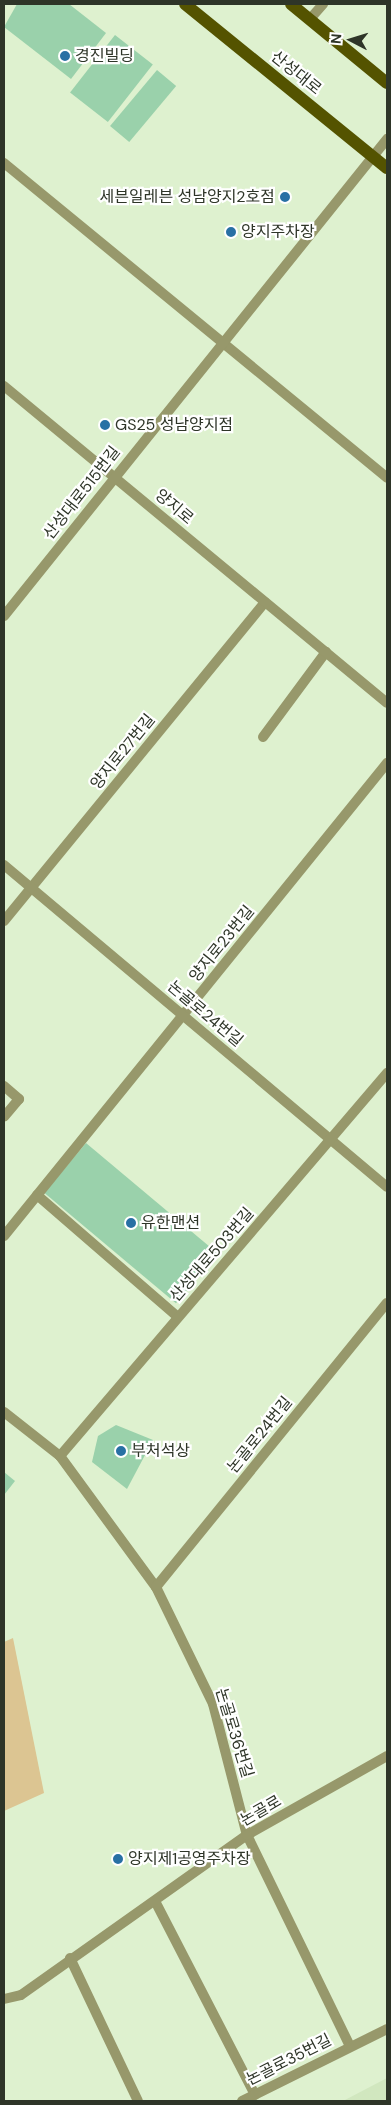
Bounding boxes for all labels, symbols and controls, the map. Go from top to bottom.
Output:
north arrow [326,15,376,65]
text: N [327,33,345,45]
place label: 경진빌딩 [75,46,134,66]
street label: 산성대로 [267,47,325,99]
marker: 경진빌딩 [59,50,71,62]
place label: 세븐일레븐 성남양지2호점 [100,187,275,207]
marker: 세븐일레븐 성남양지2호점 [279,191,291,203]
place label: 양지주차장 [241,222,315,242]
marker: 양지주차장 [225,226,237,238]
place label: GS25 성남양지점 [115,415,233,435]
marker: GS25 성남양지점 [99,419,111,431]
street label: 산성대로515번길 [40,443,124,543]
street label: 양지로 [151,485,197,529]
street label: 양지로27번길 [87,711,159,793]
street label: 양지로23번길 [186,902,258,986]
street label: 논골로24번길 [163,977,247,1051]
street label: 산성대로503번길 [166,1204,258,1306]
place label: 유한맨션 [141,1213,200,1233]
marker: 유한맨션 [125,1217,137,1229]
street label: 논골로24번길 [224,1393,296,1477]
place label: 부처석상 [131,1441,190,1461]
marker: 부처석상 [115,1445,127,1457]
street label: 논골로36번길 [211,1686,257,1780]
street label: 논골로 [237,1792,285,1830]
place label: 양지제1공영주차장 [128,1849,251,1869]
marker: 양지제1공영주차장 [112,1853,124,1865]
street label: 논골로35번길 [243,2030,335,2090]

